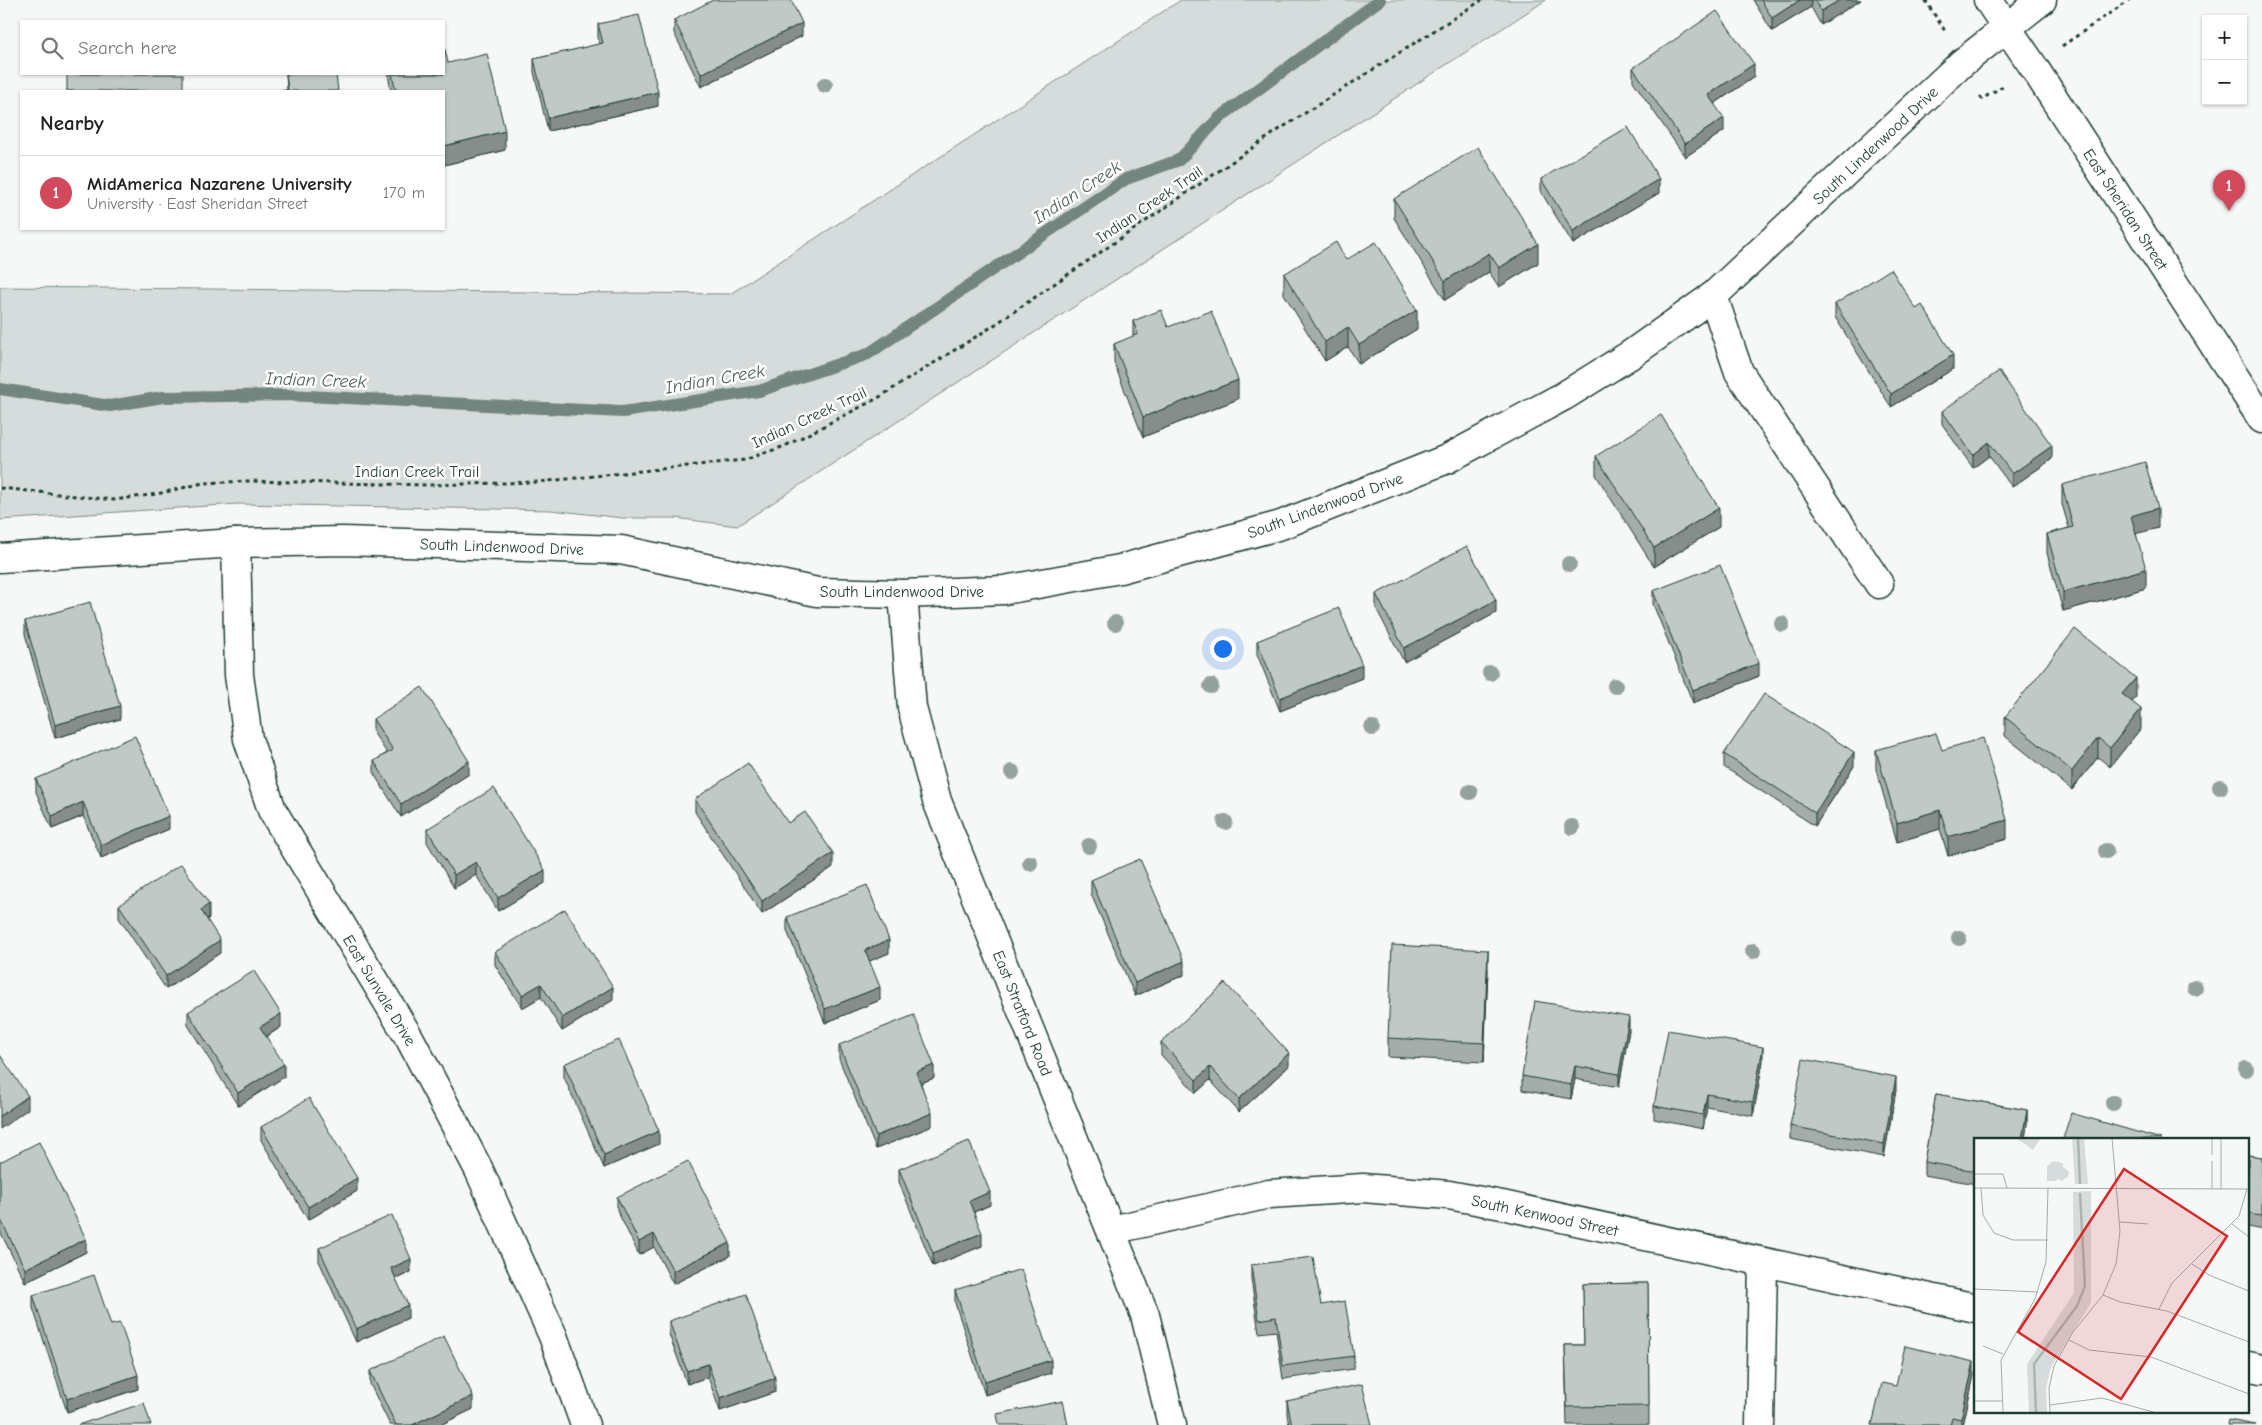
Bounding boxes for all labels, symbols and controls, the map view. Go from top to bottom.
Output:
map controls [2202,15,2247,105]
button: + [2202,15,2247,60]
search box [20,20,445,75]
icon: search [38,34,66,62]
text: Search here [78,37,177,59]
button: − [2202,60,2247,105]
street label: South Lindenwood Drive [1809,83,1942,208]
text: Nearby [40,111,104,135]
street label: East Sheridan Street [2079,146,2171,274]
water label: Indian Creek [1029,156,1125,229]
street label: Indian Creek Trail [1093,163,1206,247]
pin: 1 [2213,170,2245,211]
text: MidAmerica Nazarene University [87,173,352,195]
text: 1 [53,184,59,202]
text: 170 m [383,184,425,202]
text: University · East Sheridan Street [87,195,308,213]
water label: Indian Creek [663,360,767,399]
water label: Indian Creek [264,368,367,393]
street label: Indian Creek Trail [749,383,870,452]
street label: Indian Creek Trail [355,463,479,481]
street label: South Lindenwood Drive [1245,469,1406,542]
street label: South Lindenwood Drive [420,535,584,559]
street label: South Lindenwood Drive [820,583,984,601]
your location [1210,636,1236,662]
street label: East Sunvale Drive [339,932,419,1049]
street label: East Stratford Road [989,948,1055,1079]
inset map [1974,1138,2250,1412]
street label: South Kenwood Street [1470,1192,1620,1240]

